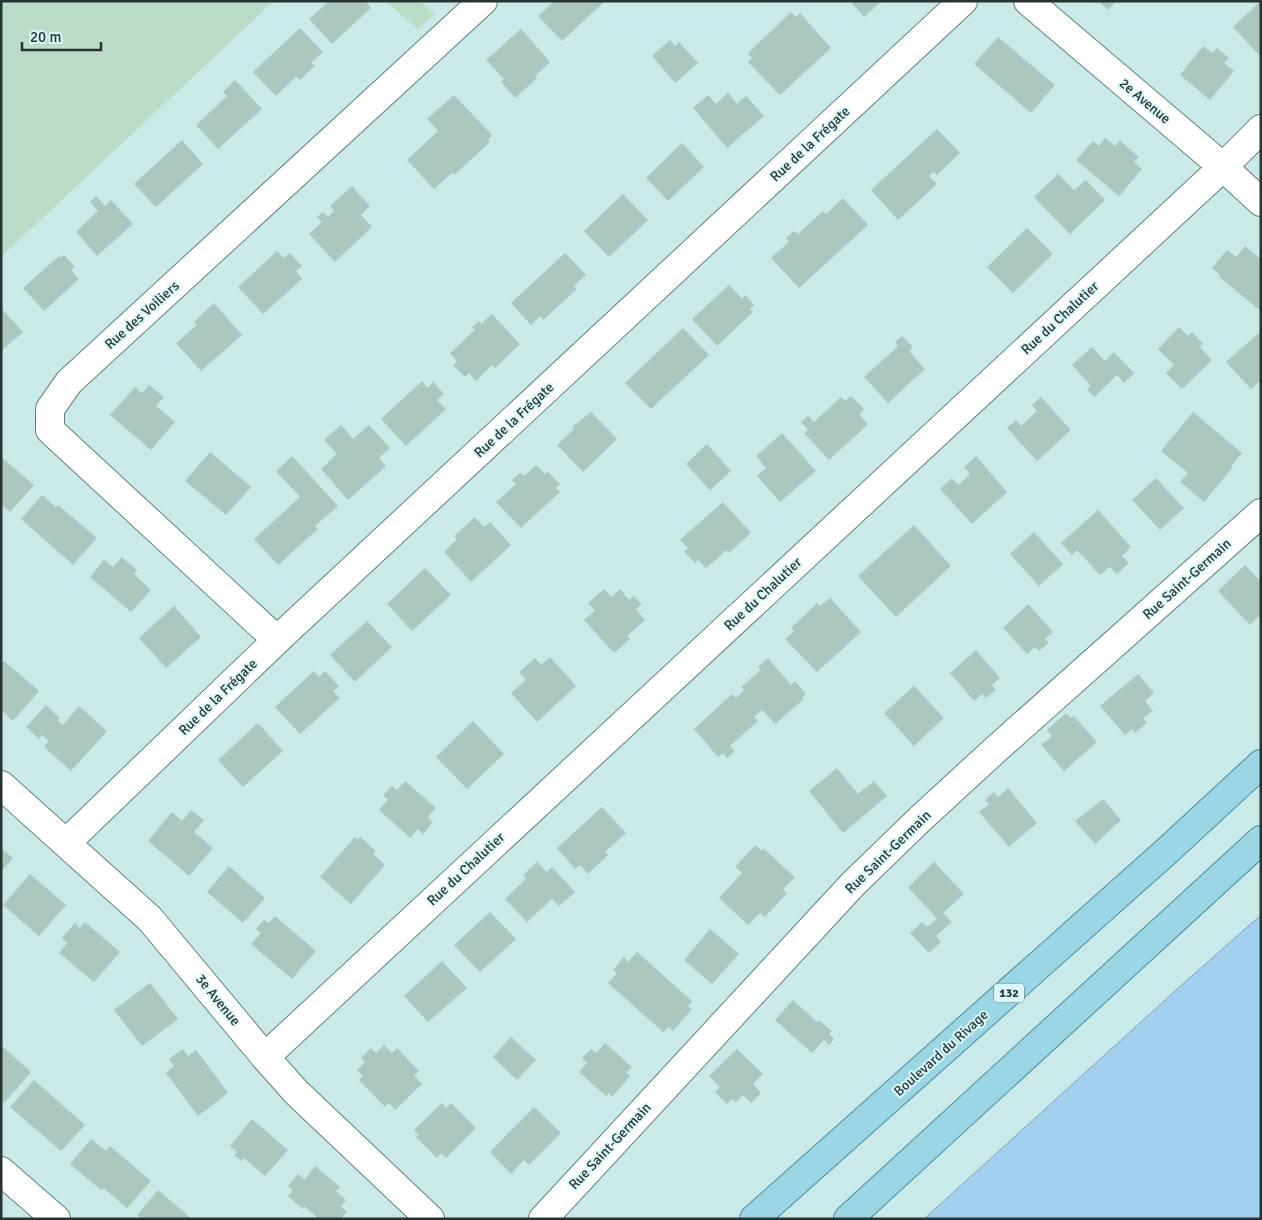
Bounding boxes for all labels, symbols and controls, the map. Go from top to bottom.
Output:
scale bar [22,20,101,52]
text: 20 m [30,28,61,46]
street label: 2e Avenue [1116,75,1174,127]
street label: Rue de la Frégate [767,103,853,185]
street label: Rue des Voiliers [101,277,183,353]
street label: Rue du Chalutier [1018,277,1103,358]
street label: Rue de la Frégate [471,379,557,461]
street label: Rue Saint-Germain [1139,535,1235,623]
street label: Rue du Chalutier [721,553,806,634]
street label: Rue de la Frégate [175,655,261,739]
street label: Rue Saint-Germain [842,807,934,897]
street label: Rue du Chalutier [424,828,509,909]
street label: 3e Avenue [192,971,244,1029]
road number: 132 [994,984,1024,1002]
street label: Boulevard du Rivage [890,1006,992,1100]
street label: Rue Saint-Germain [565,1099,655,1193]

